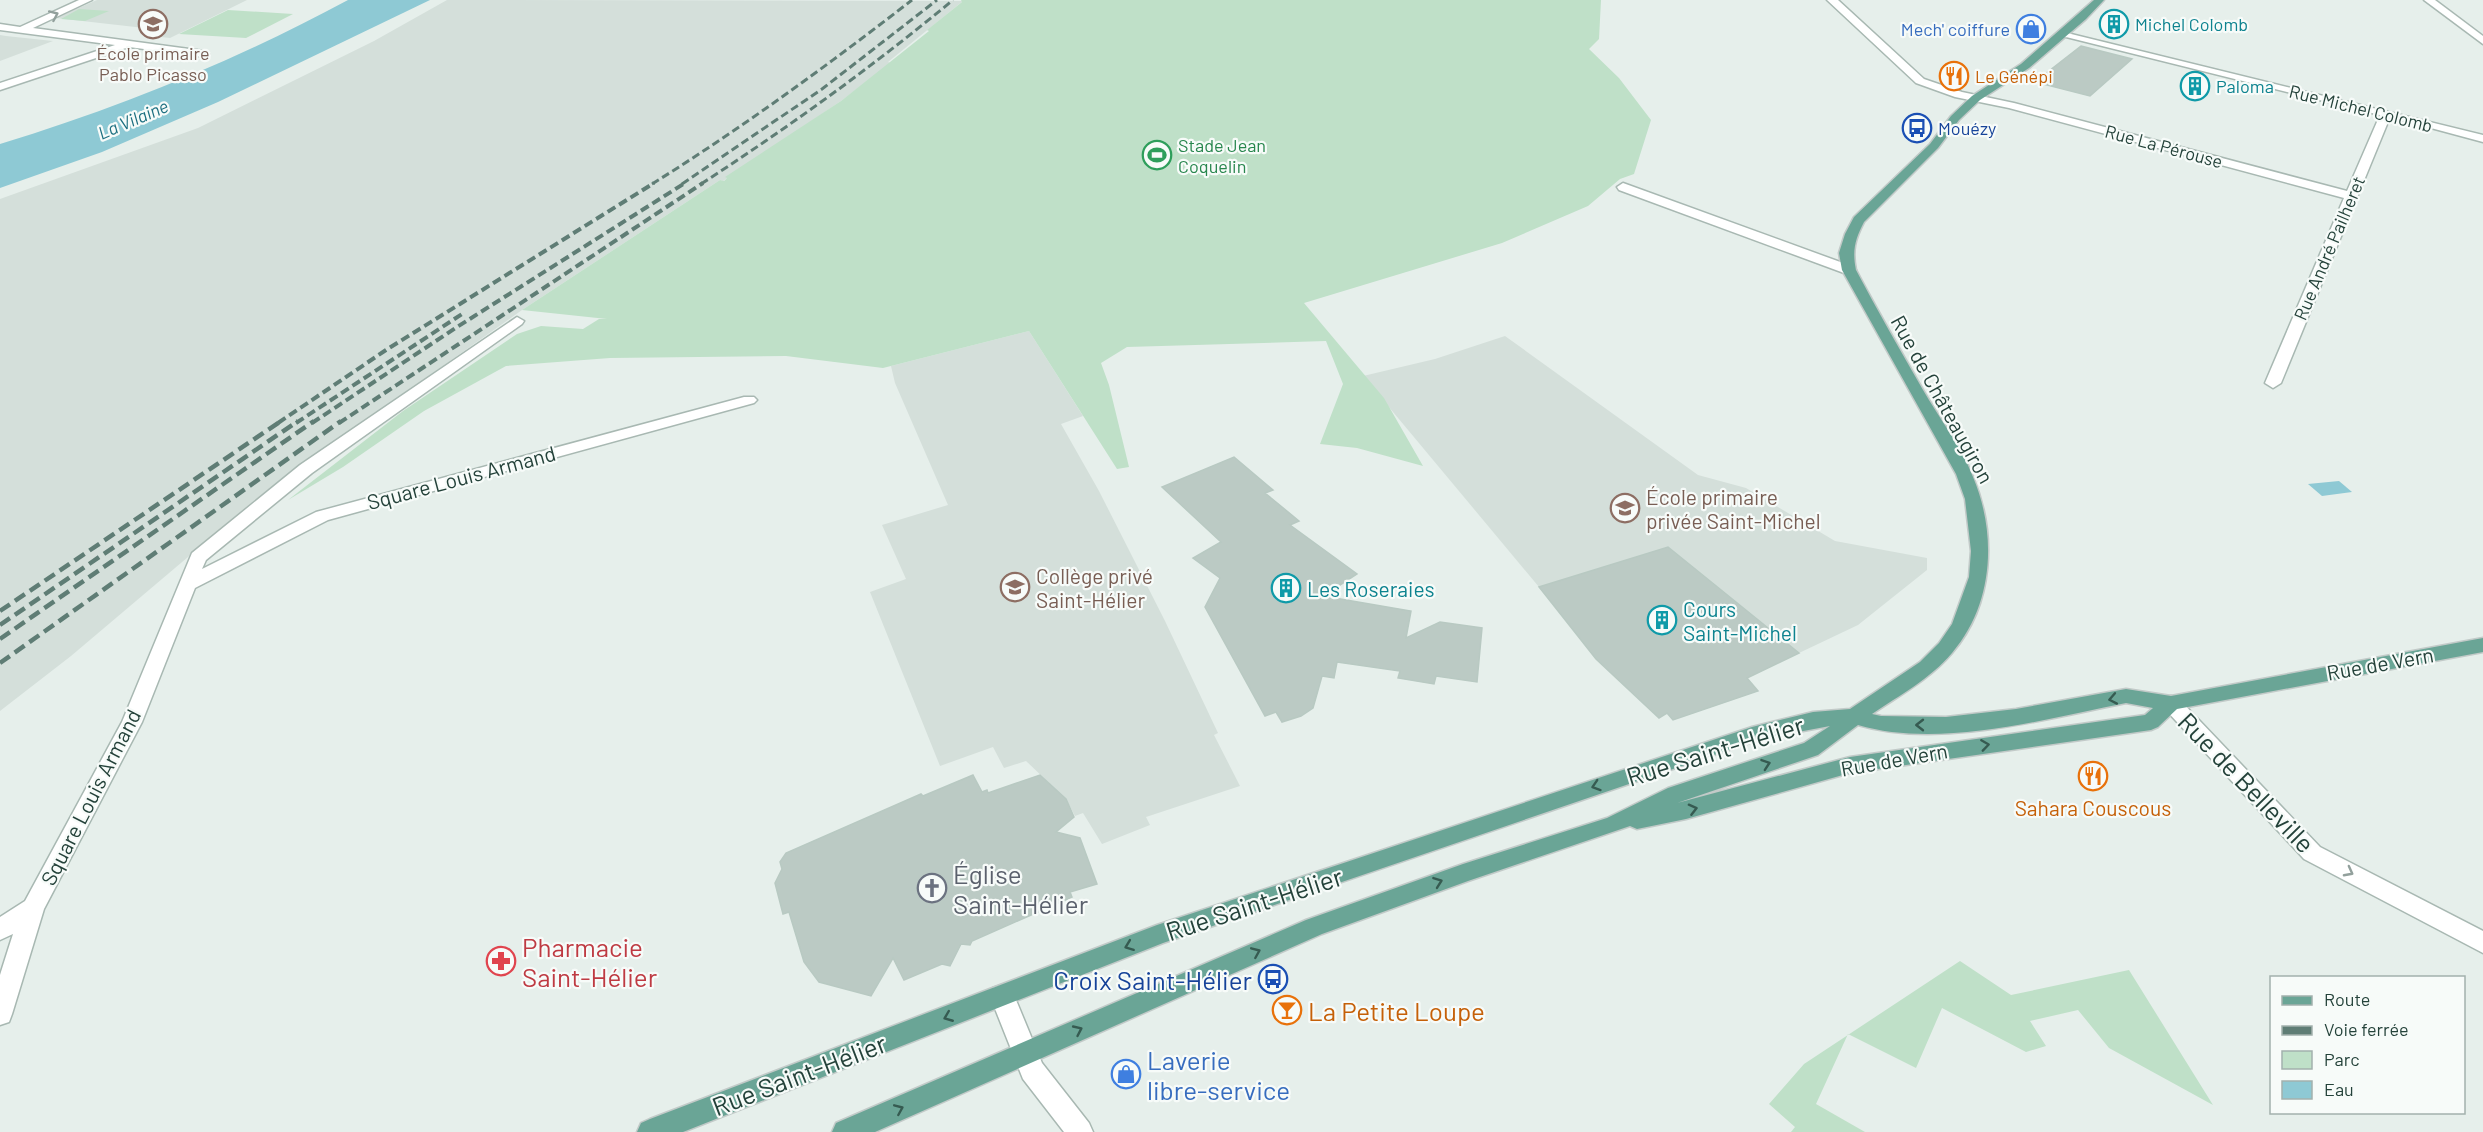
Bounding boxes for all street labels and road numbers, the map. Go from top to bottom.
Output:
street label: Rue Michel Colomb [2287,80,2435,136]
street label: Rue La Pérouse [2103,120,2225,172]
street label: Rue André Pailheret [2289,173,2369,323]
street label: Rue de Châteaugiron [1886,311,2000,487]
street label: Square Louis Armand [364,440,558,514]
street label: Rue de Vern [2325,641,2435,685]
street label: Square Louis Armand [35,705,145,889]
street label: Rue de Belleville [2172,706,2322,858]
street label: Rue Saint-Hélier [1622,708,1808,792]
street label: Rue de Vern [1839,737,1949,781]
street label: Rue Saint-Hélier [1162,860,1347,946]
street label: Rue Saint-Hélier [708,1026,891,1121]

